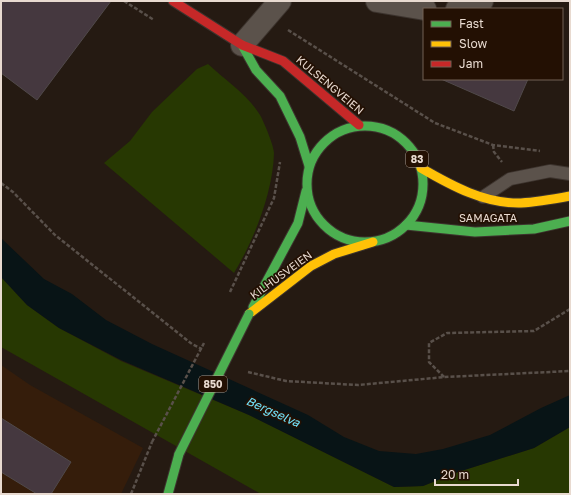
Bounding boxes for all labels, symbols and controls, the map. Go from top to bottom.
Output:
legend [423,8,563,80]
text: Fast [459,16,484,31]
text: Slow [459,36,487,51]
street label: KULSENGVEIEN [294,53,367,117]
text: Jam [459,56,483,71]
road number: 83 [406,151,428,167]
street label: SAMAGATA [459,211,518,224]
street label: KILHUSVEIEN [247,248,314,301]
road number: 850 [199,376,227,392]
water label: Bergselva [244,393,303,430]
scale bar [435,461,518,487]
text: 20 m [441,467,469,482]

